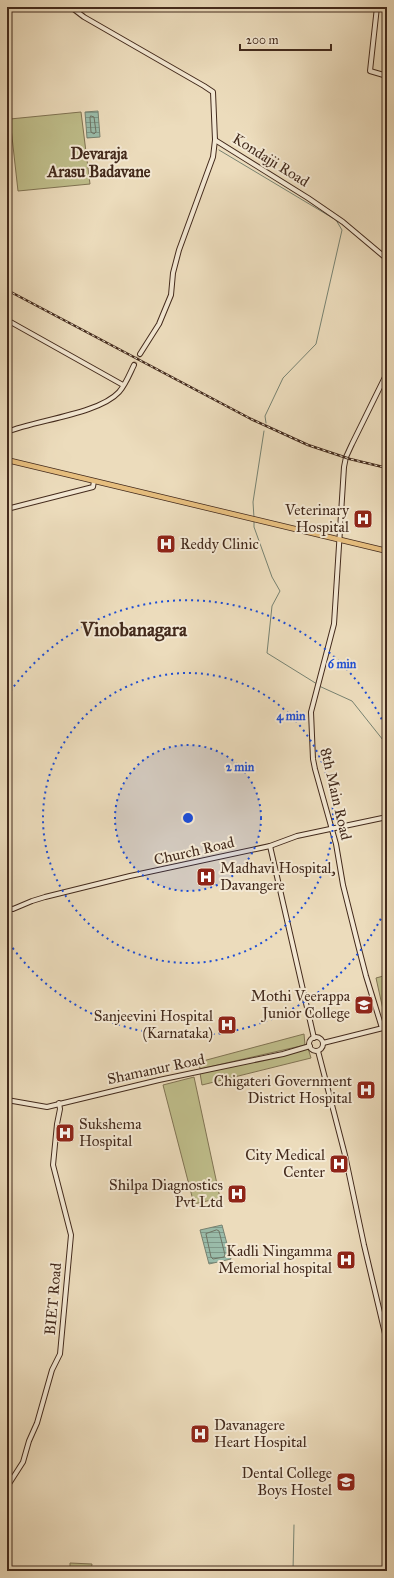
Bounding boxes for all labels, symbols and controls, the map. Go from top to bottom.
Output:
scale bar [240,26,331,52]
text: 200 m [246,33,279,47]
street label: Kondajji Road [229,129,313,191]
district label: Devaraja Arasu Badavane [46,144,151,181]
place label: Veterinary Hospital [284,501,350,536]
hospital icon: Veterinary Hospital [352,508,374,530]
hospital icon: Reddy Clinic [155,533,177,555]
place label: Reddy Clinic [180,535,259,553]
district label: Vinobanagara [80,618,188,642]
text: 6 min [328,657,357,671]
text: 4 min [276,709,306,724]
street label: 8th Main Road [317,746,355,842]
text: 2 min [226,760,255,774]
centre of rings [181,811,195,825]
street label: Church Road [152,833,236,869]
place label: Madhavi Hospital, Davangere [220,859,336,894]
hospital icon: Madhavi Hospital, Davangere [195,866,217,888]
place label: Mothi Veerappa Junior College [251,987,351,1023]
school or university icon: Mothi Veerappa Junior College [353,994,375,1016]
place label: Sanjeevini Hospital (Karnataka) [94,1007,214,1043]
hospital icon: Sanjeevini Hospital (Karnataka) [216,1014,238,1036]
street label: Shamanur Road [106,1050,207,1088]
place label: Chigateri Government District Hospital [214,1072,353,1107]
hospital icon: Chigateri Government District Hospital [355,1079,377,1101]
place label: Sukshema Hospital [79,1115,142,1150]
hospital icon: Sukshema Hospital [54,1122,76,1144]
place label: City Medical Center [245,1146,326,1181]
hospital icon: City Medical Center [328,1153,350,1175]
place label: Shilpa Diagnostics Pvt Ltd [109,1176,223,1211]
hospital icon: Shilpa Diagnostics Pvt Ltd [226,1183,248,1205]
place label: Kadli Ningamma Memorial hospital [218,1242,333,1277]
hospital icon: Kadli Ningamma Memorial hospital [335,1249,357,1271]
street label: BIET Road [41,1262,65,1336]
place label: Davanagere Heart Hospital [214,1416,308,1451]
hospital icon: Davanagere Heart Hospital [189,1423,211,1445]
place label: Dental College Boys Hostel [242,1464,333,1499]
school or university icon: Dental College Boys Hostel [335,1471,357,1493]

